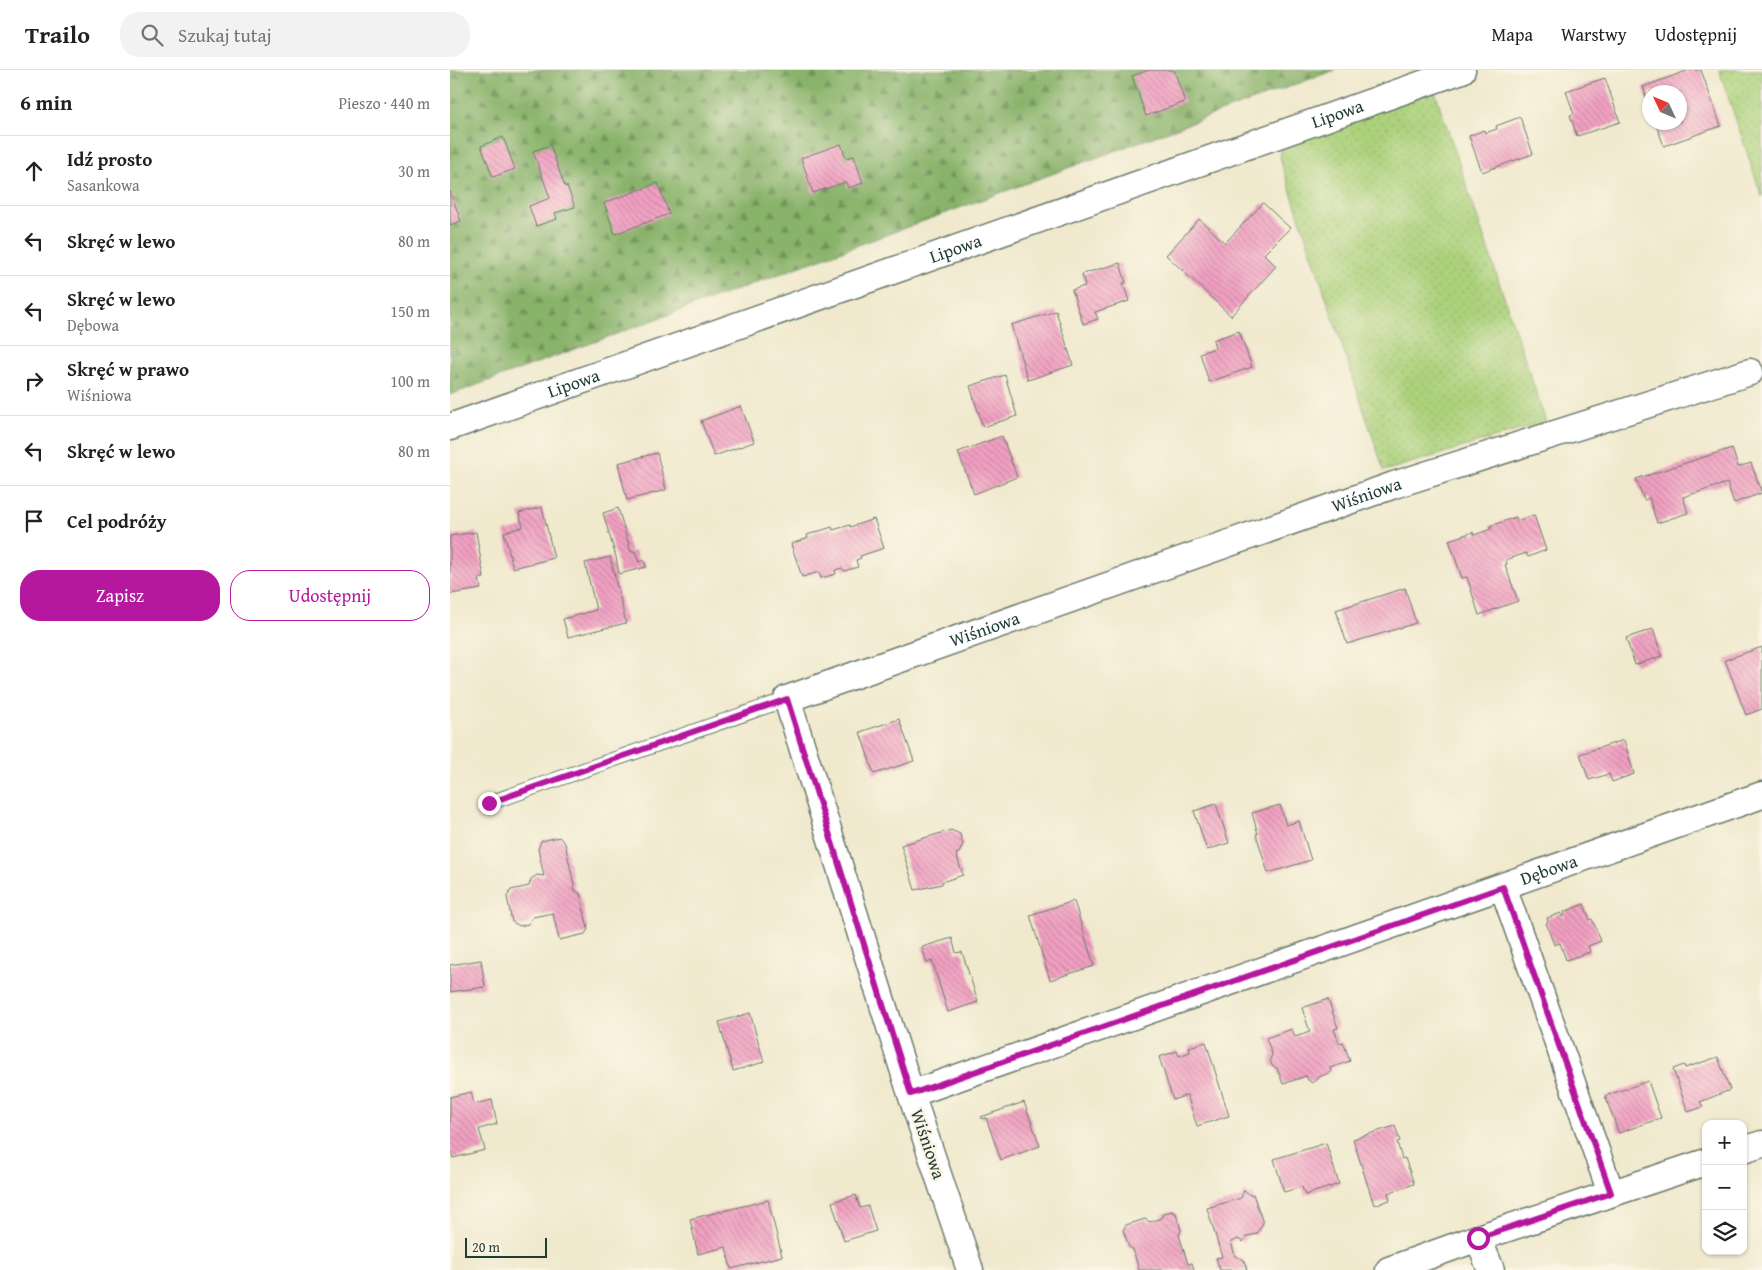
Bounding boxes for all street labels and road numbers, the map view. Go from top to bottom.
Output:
street label: Lipowa [1308,92,1367,135]
street label: Lipowa [926,226,985,270]
street label: Lipowa [544,361,604,405]
street label: Wiśniowa [1327,469,1405,519]
street label: Wiśniowa [946,604,1023,654]
street label: Dębowa [1516,847,1581,892]
street label: Wiśniowa [904,1105,953,1183]

